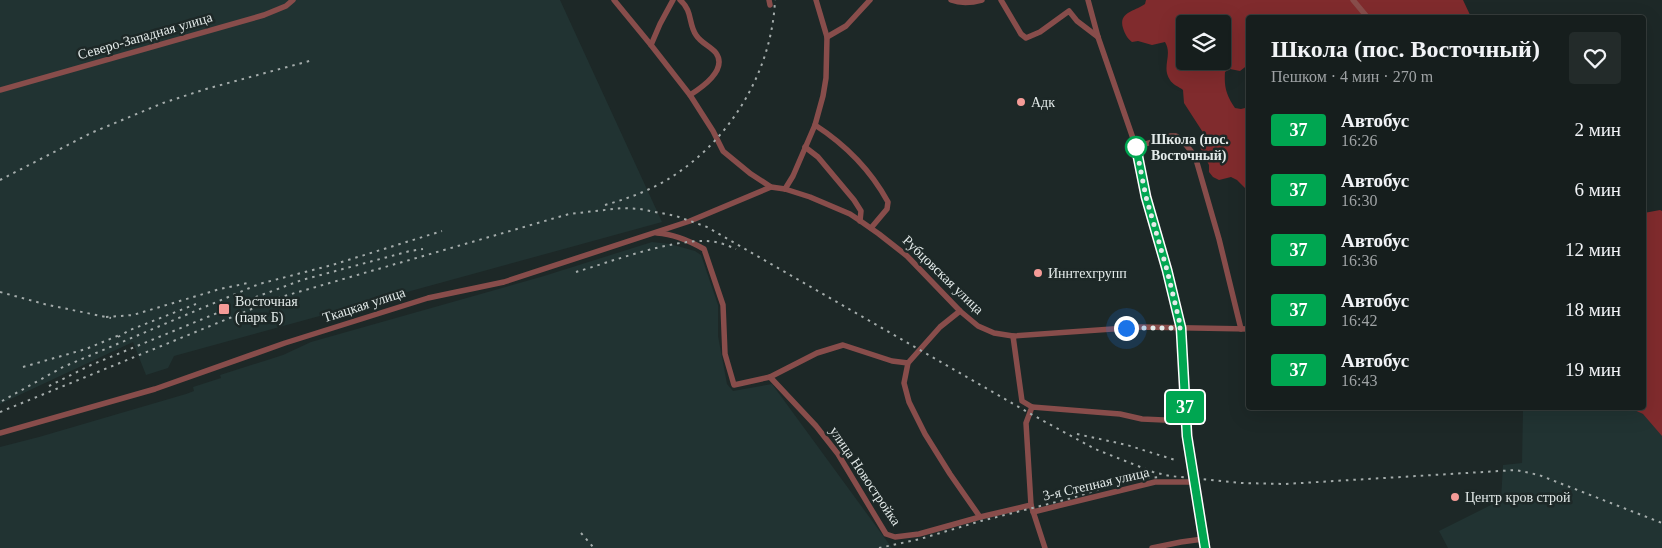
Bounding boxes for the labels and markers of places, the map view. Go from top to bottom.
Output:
place label: Адк [1031,95,1055,110]
marker: Адк [1015,96,1027,108]
place label: Школа (пос. Восточный) [1151,132,1229,164]
marker: Школа (пос. Восточный) [1125,136,1147,158]
place label: Иннтехгрупп [1048,266,1127,281]
marker: Иннтехгрупп [1032,267,1044,279]
place label: Восточная (парк Б) [235,294,298,326]
marker: Восточная (парк Б) [217,302,231,316]
place label: Центр кров строй [1465,490,1571,505]
marker: Центр кров строй [1449,491,1461,503]

